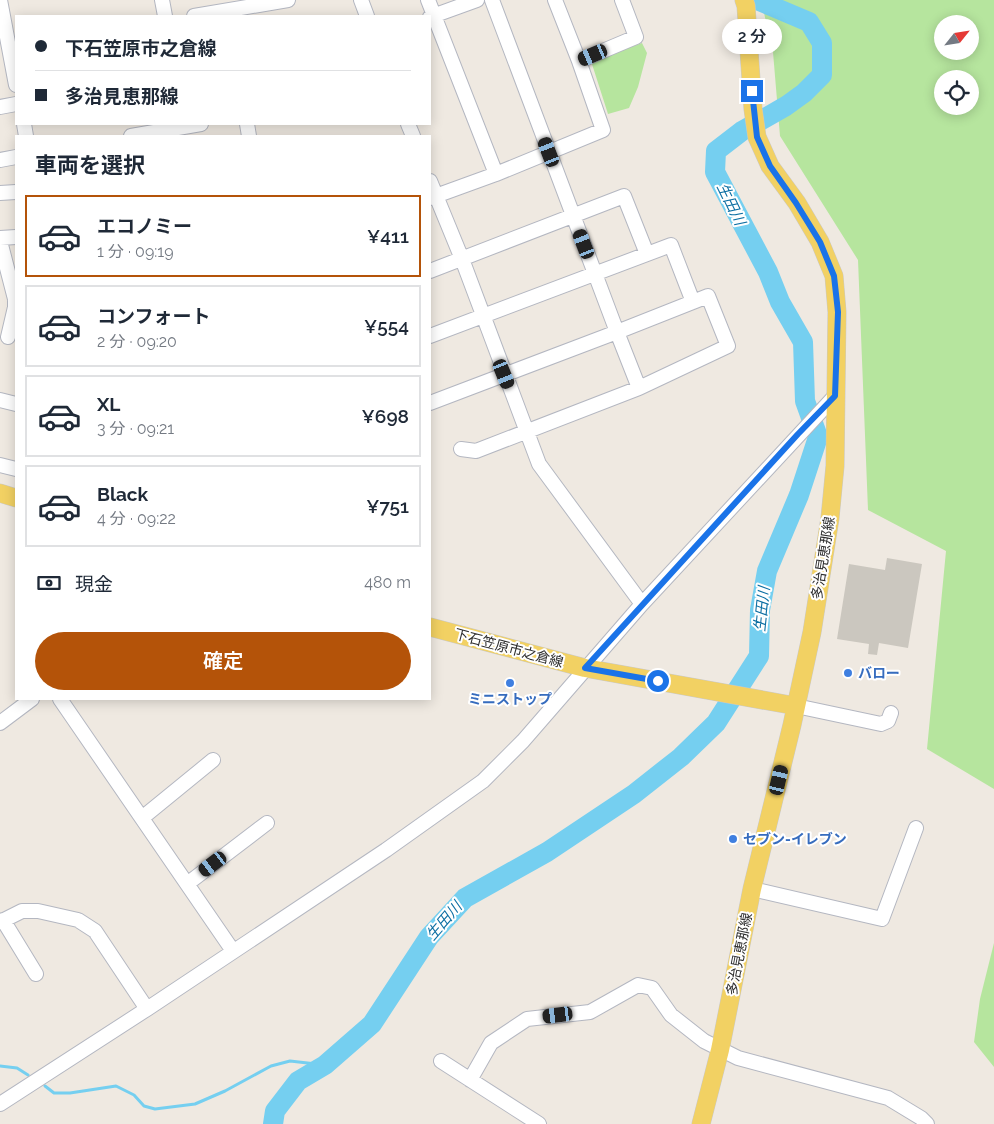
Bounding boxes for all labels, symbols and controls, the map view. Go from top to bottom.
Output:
north arrow [934,15,979,60]
map controls [934,15,979,115]
callout: 2 分 [722,18,782,54]
text: 2 分 [738,27,766,46]
text: 下石笠原市之倉線 [65,37,217,59]
car [576,42,609,68]
button: locate [934,70,979,115]
route end [741,80,763,102]
text: 多治見恵那線 [65,85,179,107]
car [536,135,561,169]
text: 車両を選択 [35,152,145,178]
water label: 生田川 [713,180,750,230]
icon: car [37,214,82,259]
text: エコノミー [97,215,192,237]
text: ¥411 [367,225,409,247]
car [571,227,596,261]
text: 1 分 · 09:19 [97,242,174,261]
icon: car [37,304,82,349]
text: コンフォート [97,305,210,327]
text: ¥554 [364,315,409,337]
text: 2 分 · 09:20 [97,332,177,351]
car [491,357,516,391]
text: XL [97,393,120,415]
icon: car [37,394,82,439]
text: ¥698 [362,405,409,427]
text: 3 分 · 09:21 [97,419,174,438]
text: Black [97,483,148,505]
icon: car [37,484,82,529]
text: ¥751 [366,495,409,517]
text: 4 分 · 09:22 [97,509,176,528]
street label: 多治見恵那線 [809,515,837,601]
icon: cash [35,569,63,597]
text: 現金 [75,573,113,595]
text: 480 m [364,573,411,592]
water label: 生田川 [751,584,774,632]
street label: 下石笠原市之倉線 [453,626,565,670]
button: 確定 [35,632,411,690]
place label: バロー [858,665,900,681]
marker: バロー [842,667,854,679]
route start [647,670,669,692]
marker: ミニストップ [504,677,516,689]
place label: ミニストップ [468,691,552,707]
car [768,764,789,796]
place label: セブン-イレブン [743,831,847,847]
marker: セブン-イレブン [727,833,739,845]
car [196,849,229,879]
water label: 生田川 [422,897,467,944]
street label: 多治見恵那線 [723,911,755,997]
car [542,1006,573,1024]

